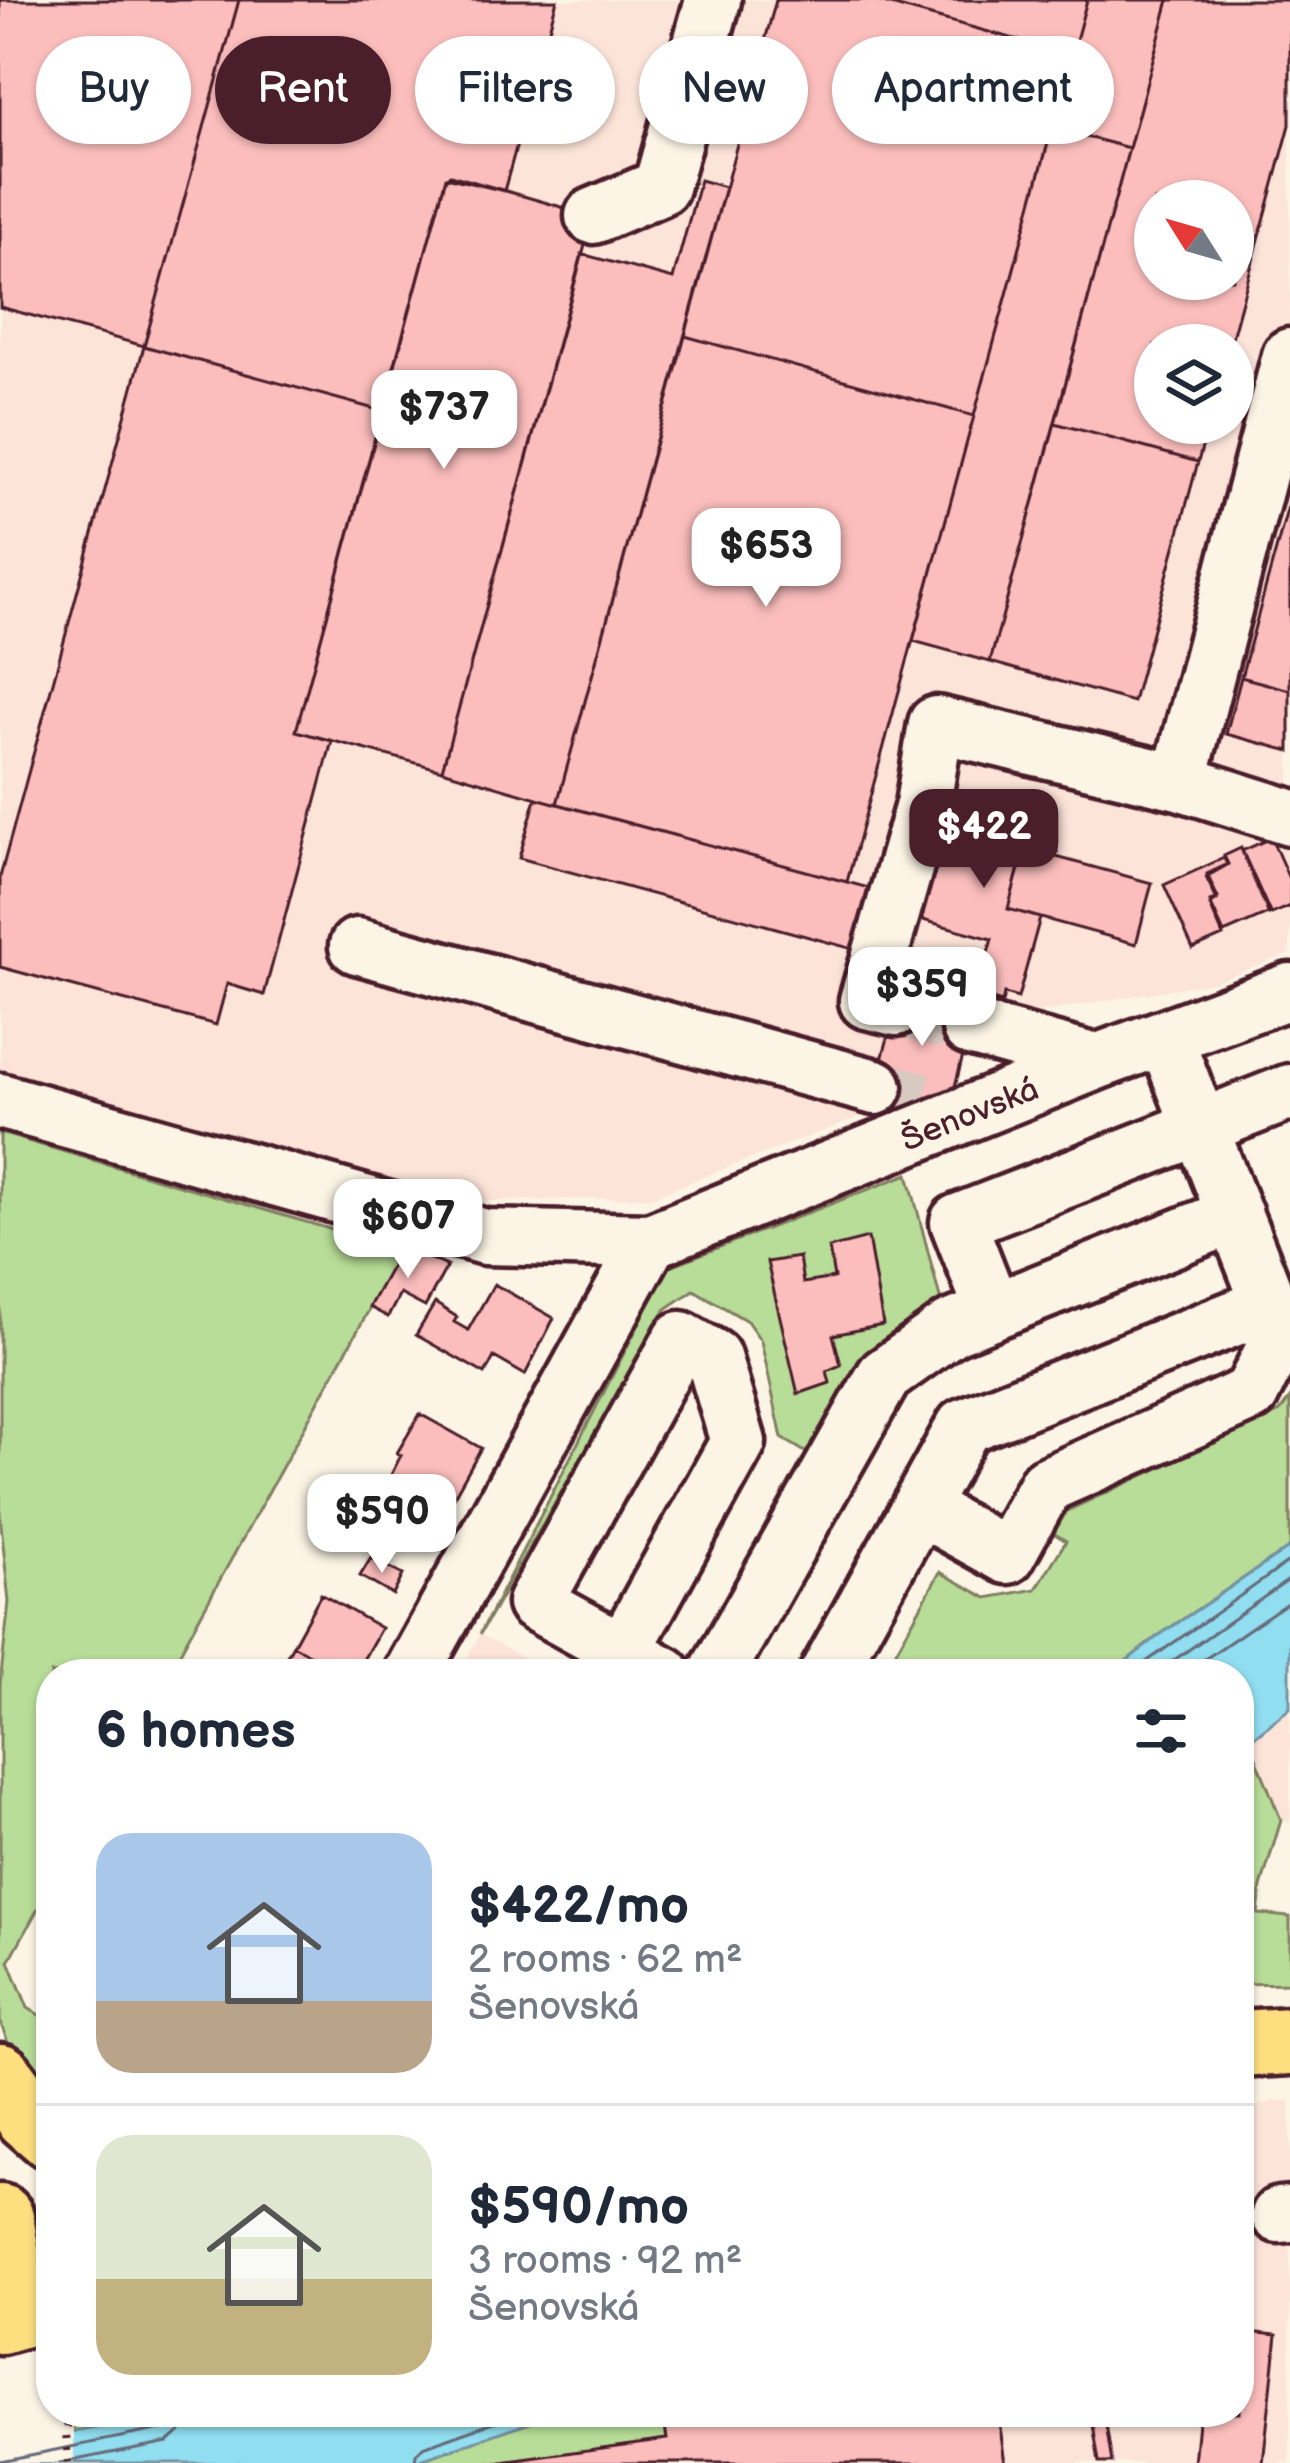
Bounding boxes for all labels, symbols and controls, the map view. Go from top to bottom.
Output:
chip: Buy [36,36,191,144]
chip: Rent [215,36,391,144]
chip: Filters [415,36,615,144]
chip: New [639,36,808,144]
chip: Apartment [832,36,1114,144]
north arrow [1134,180,1254,300]
map controls [1134,180,1254,444]
button: layers [1134,324,1254,444]
pin: $737 [373,370,515,472]
text: $737 [398,385,490,432]
pin: $653 [695,508,837,610]
text: $653 [719,523,813,570]
pin: $422 [913,789,1055,891]
text: $422 [936,804,1032,851]
pin: $359 [851,947,993,1049]
text: $359 [875,962,969,1009]
street label: Šenovská [895,1068,1045,1161]
pin: $607 [337,1179,479,1281]
text: $607 [360,1194,456,1241]
pin: $590 [311,1474,453,1576]
text: $590 [334,1489,430,1536]
icon: filters [1128,1698,1194,1764]
text: 6 homes [96,1701,296,1762]
text: $422/mo [468,1876,689,1937]
icon: home [192,1881,336,2025]
text: 2 rooms · 62 m² [468,1937,743,1984]
text: Šenovská [468,1984,640,2031]
text: $590/mo [468,2177,689,2238]
icon: home [192,2183,336,2327]
text: 3 rooms · 92 m² [468,2238,742,2285]
text: Šenovská [468,2285,640,2332]

